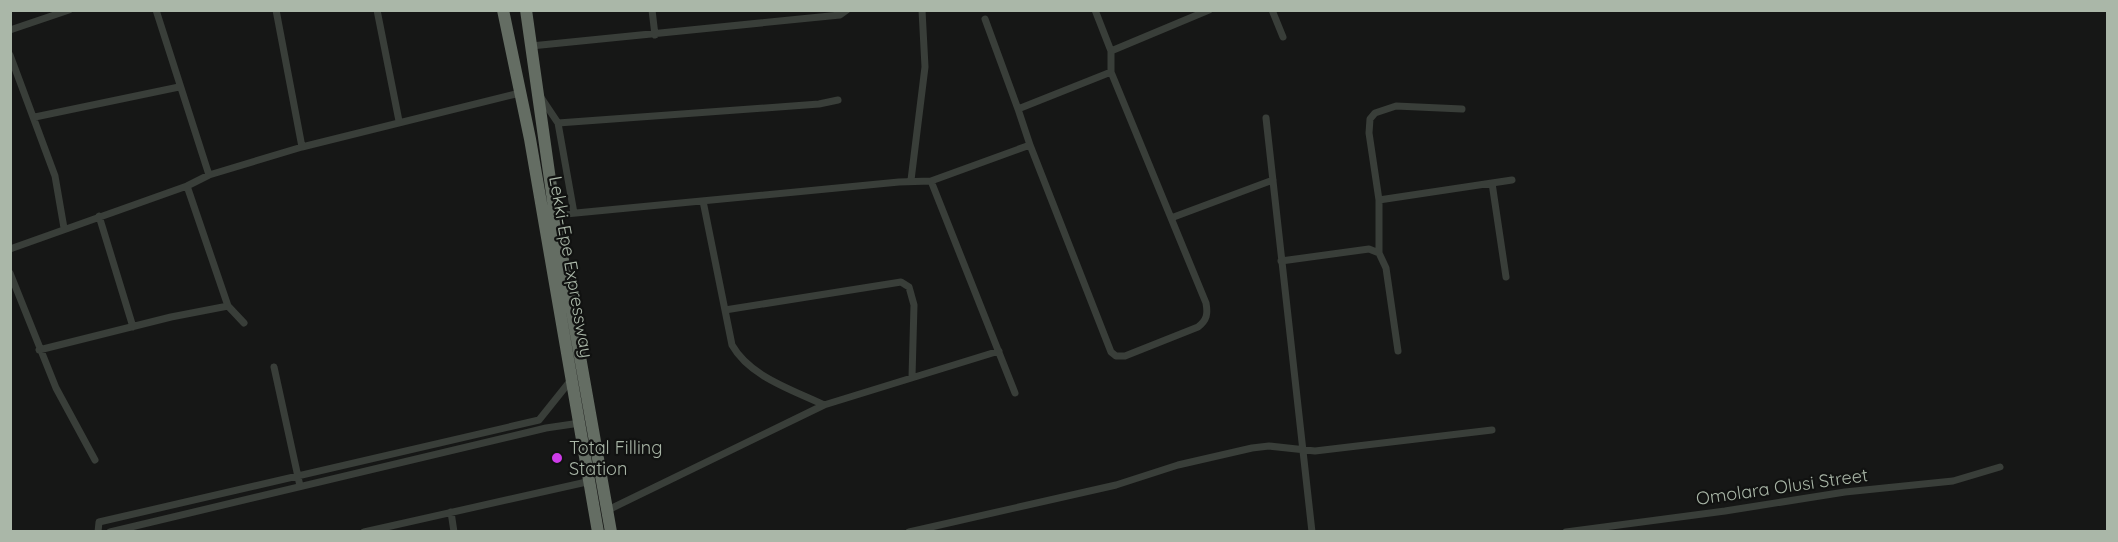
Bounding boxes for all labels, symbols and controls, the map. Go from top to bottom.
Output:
street label: Lekki-Epe Expressway [544,174,599,360]
place label: Total Filling Station [569,436,662,480]
marker: Total Filling Station [550,451,564,465]
street label: Omolara Olusi Street [1695,463,1869,510]

